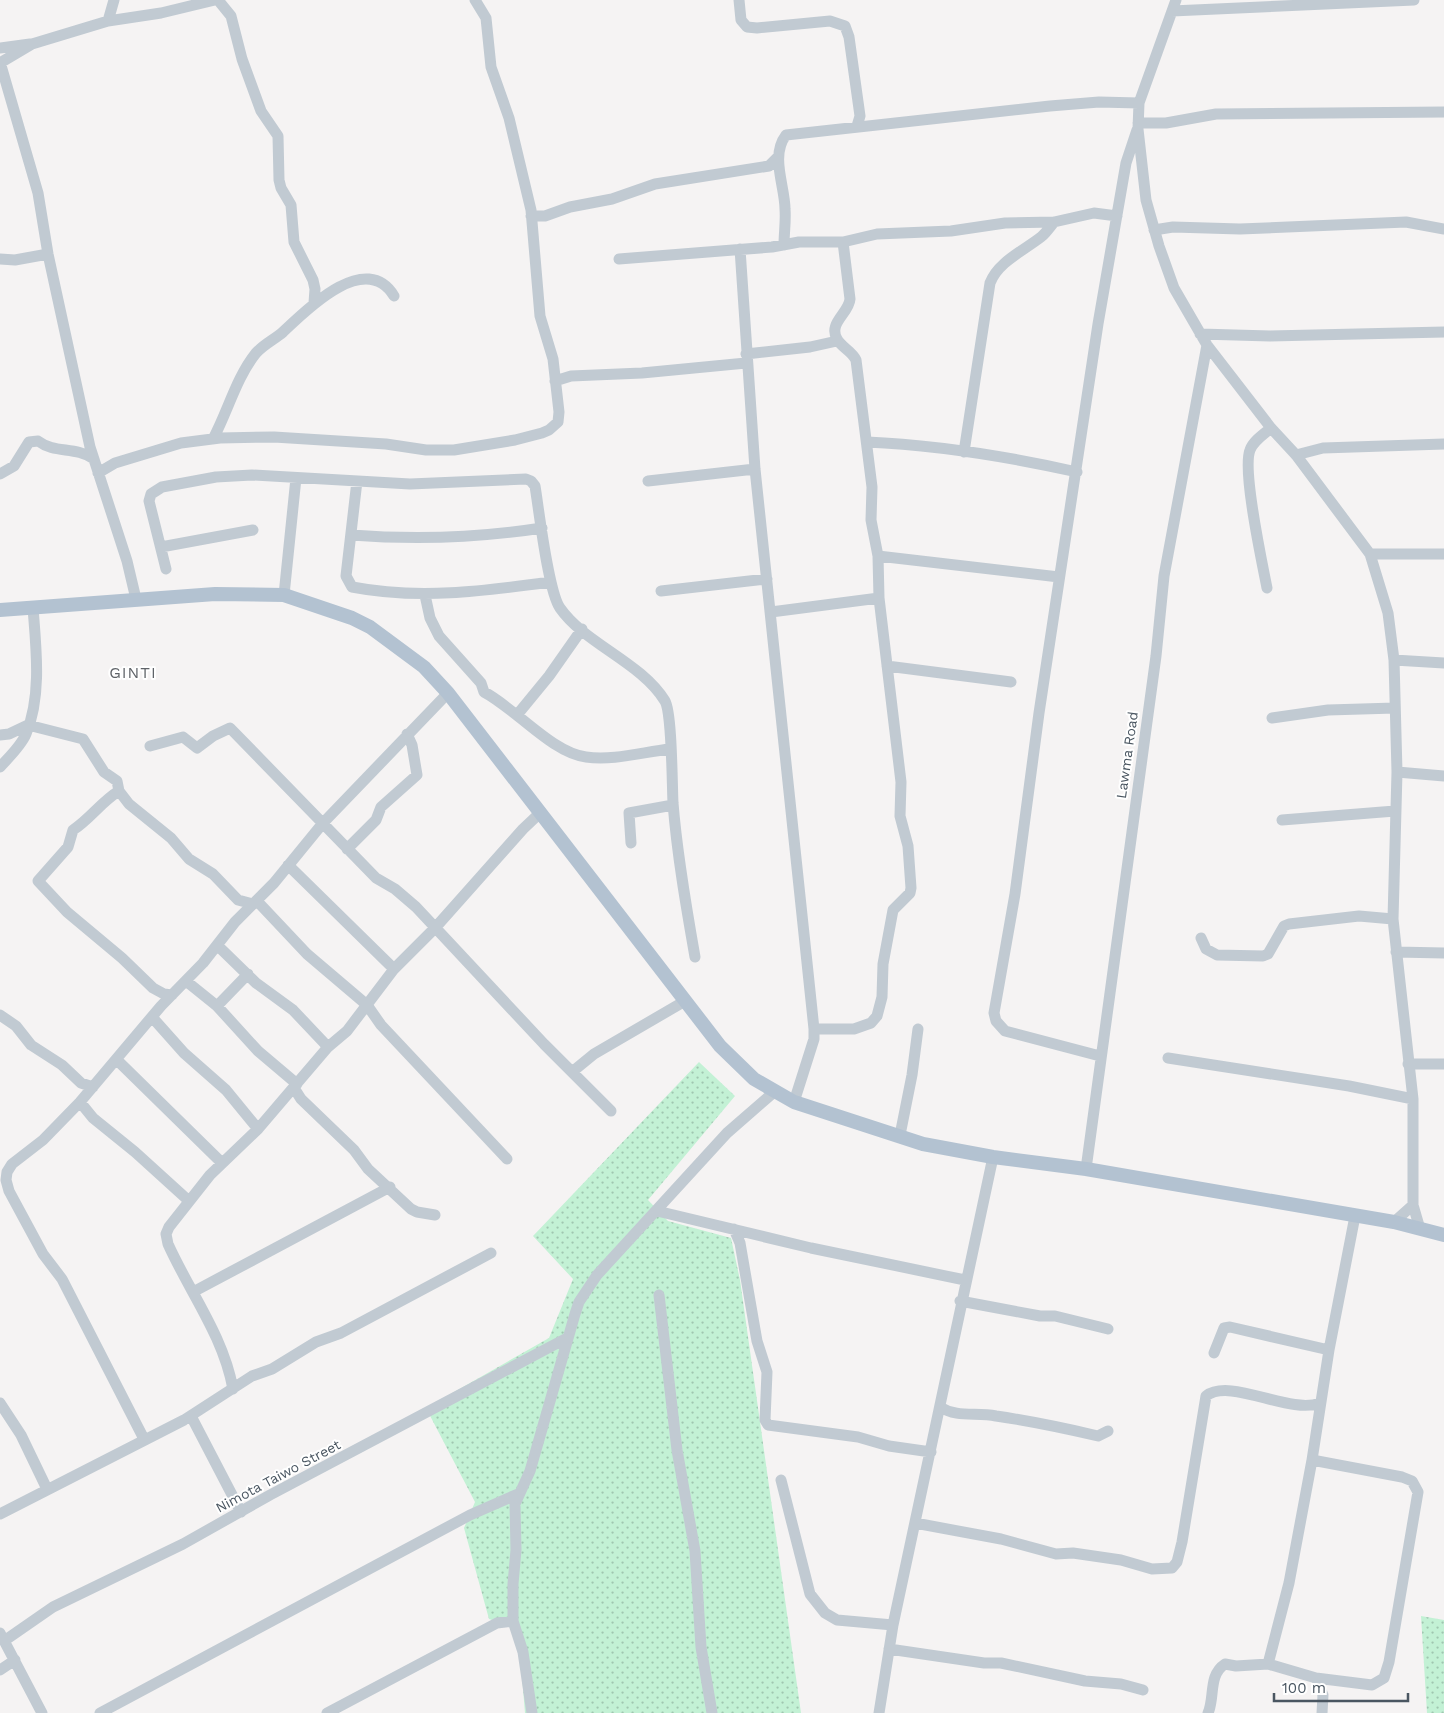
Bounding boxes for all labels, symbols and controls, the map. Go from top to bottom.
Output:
district label: GINTI [109,663,157,682]
street label: Lawma Road [1113,710,1141,800]
street label: Nimota Taiwo Street [213,1436,343,1516]
scale bar [1274,1670,1408,1702]
text: 100 m [1282,1679,1326,1697]

